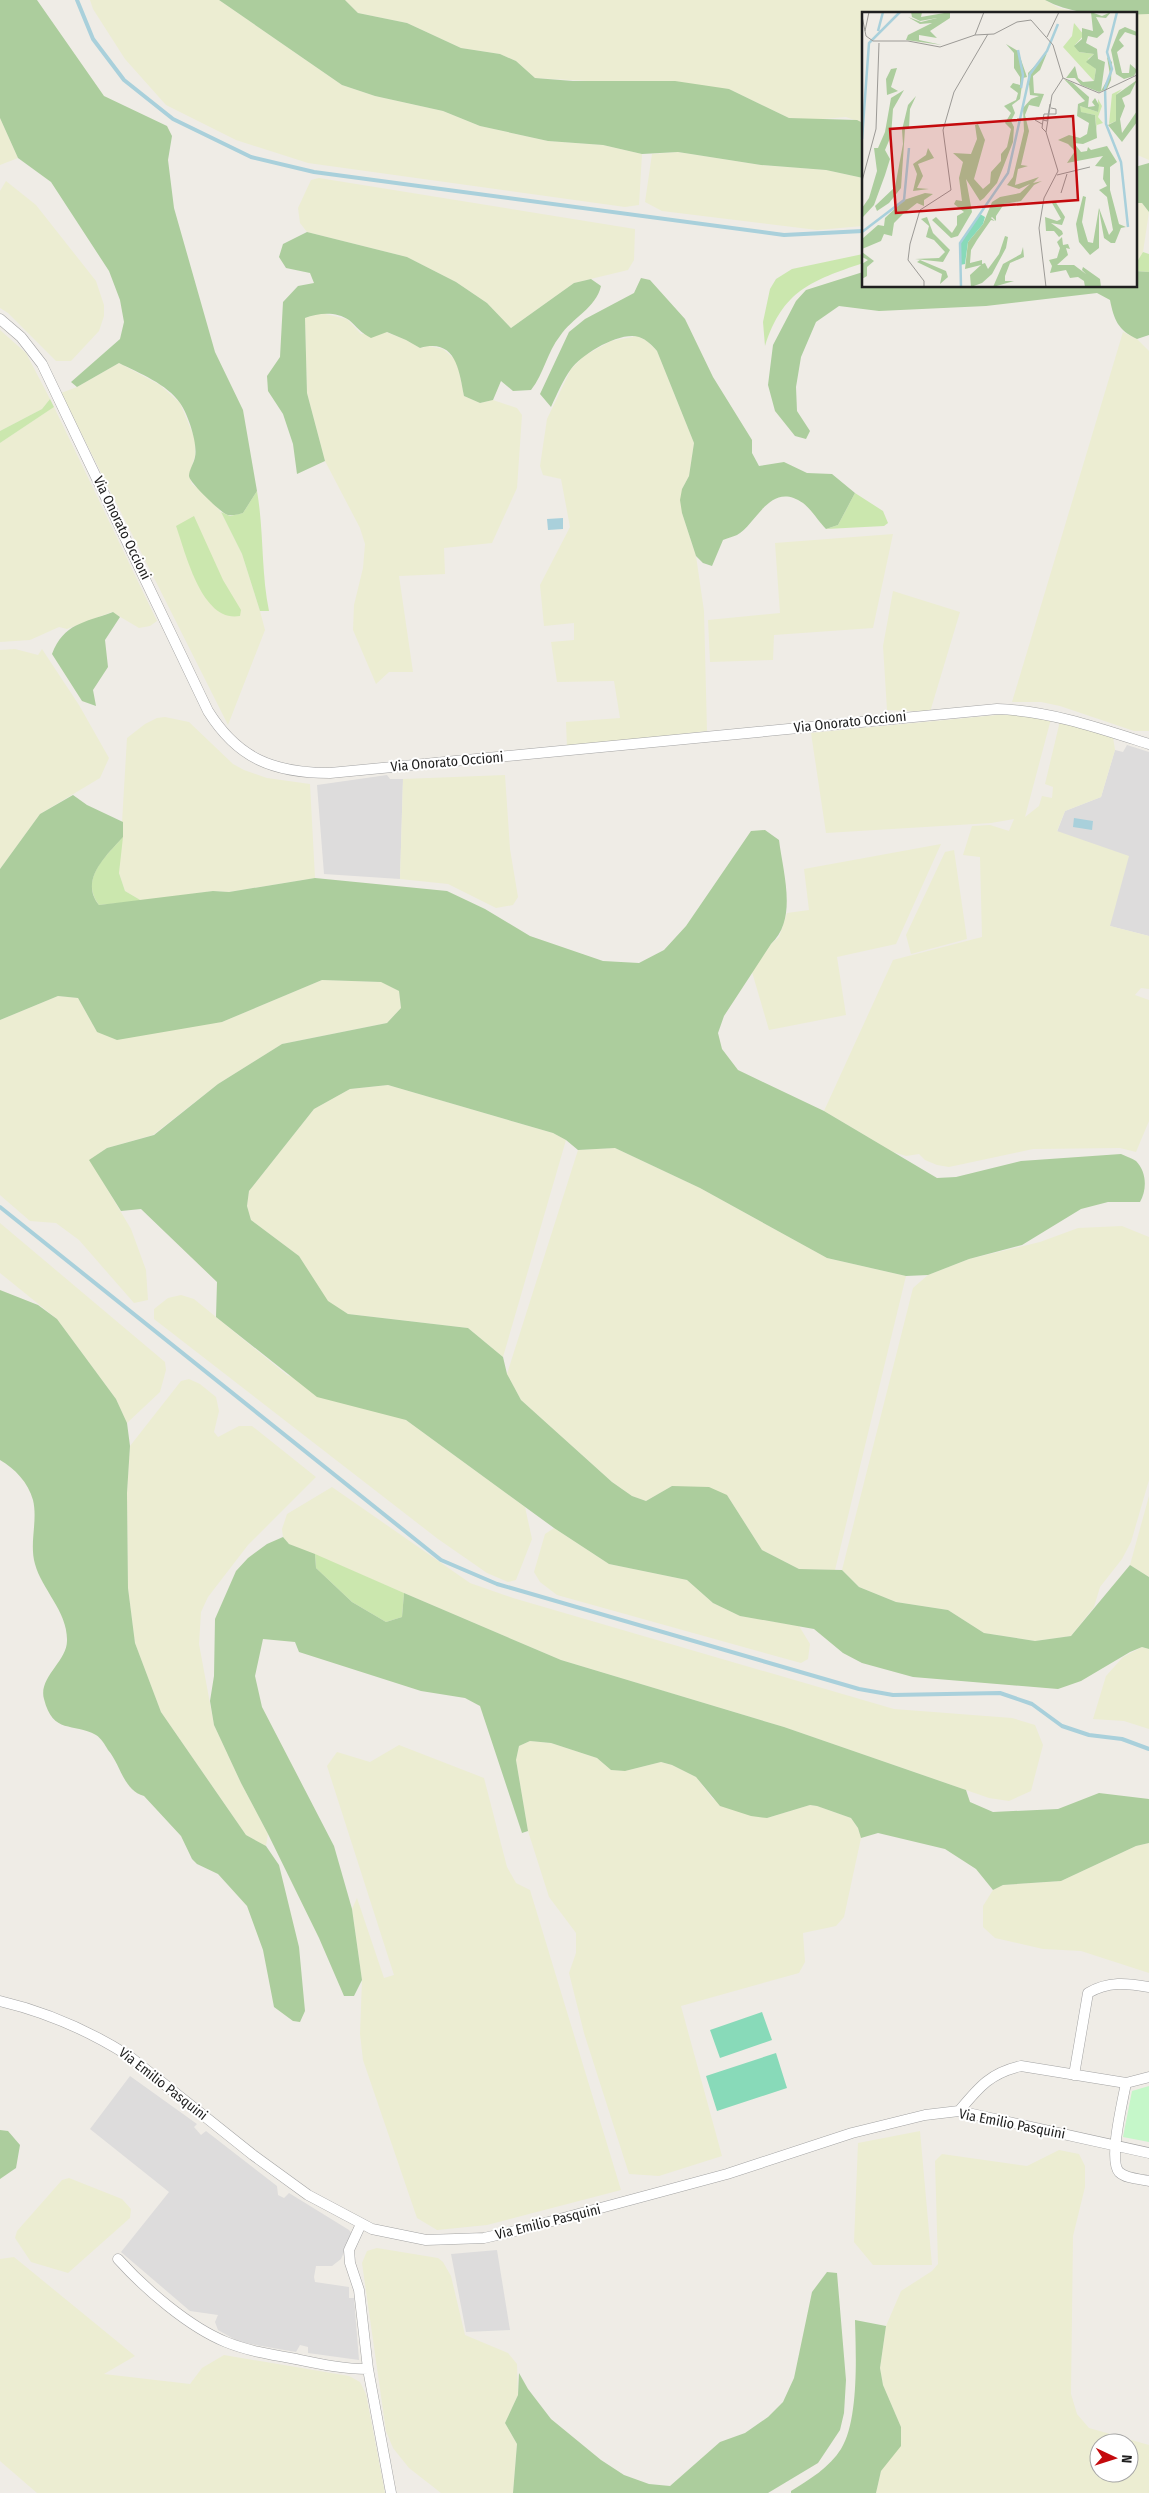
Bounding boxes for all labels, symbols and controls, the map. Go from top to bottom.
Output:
inset map [862,12,1136,288]
street label: Via Onorato Occioni [90,473,154,583]
street label: Via Onorato Occioni [793,708,907,736]
street label: Via Onorato Occioni [390,749,504,775]
street label: Via Emilio Pasquini [115,2044,211,2124]
street label: Via Emilio Pasquini [957,2105,1067,2143]
street label: Via Emilio Pasquini [494,2201,602,2243]
north arrow [1089,2433,1139,2483]
text: N [1118,2454,1135,2464]

